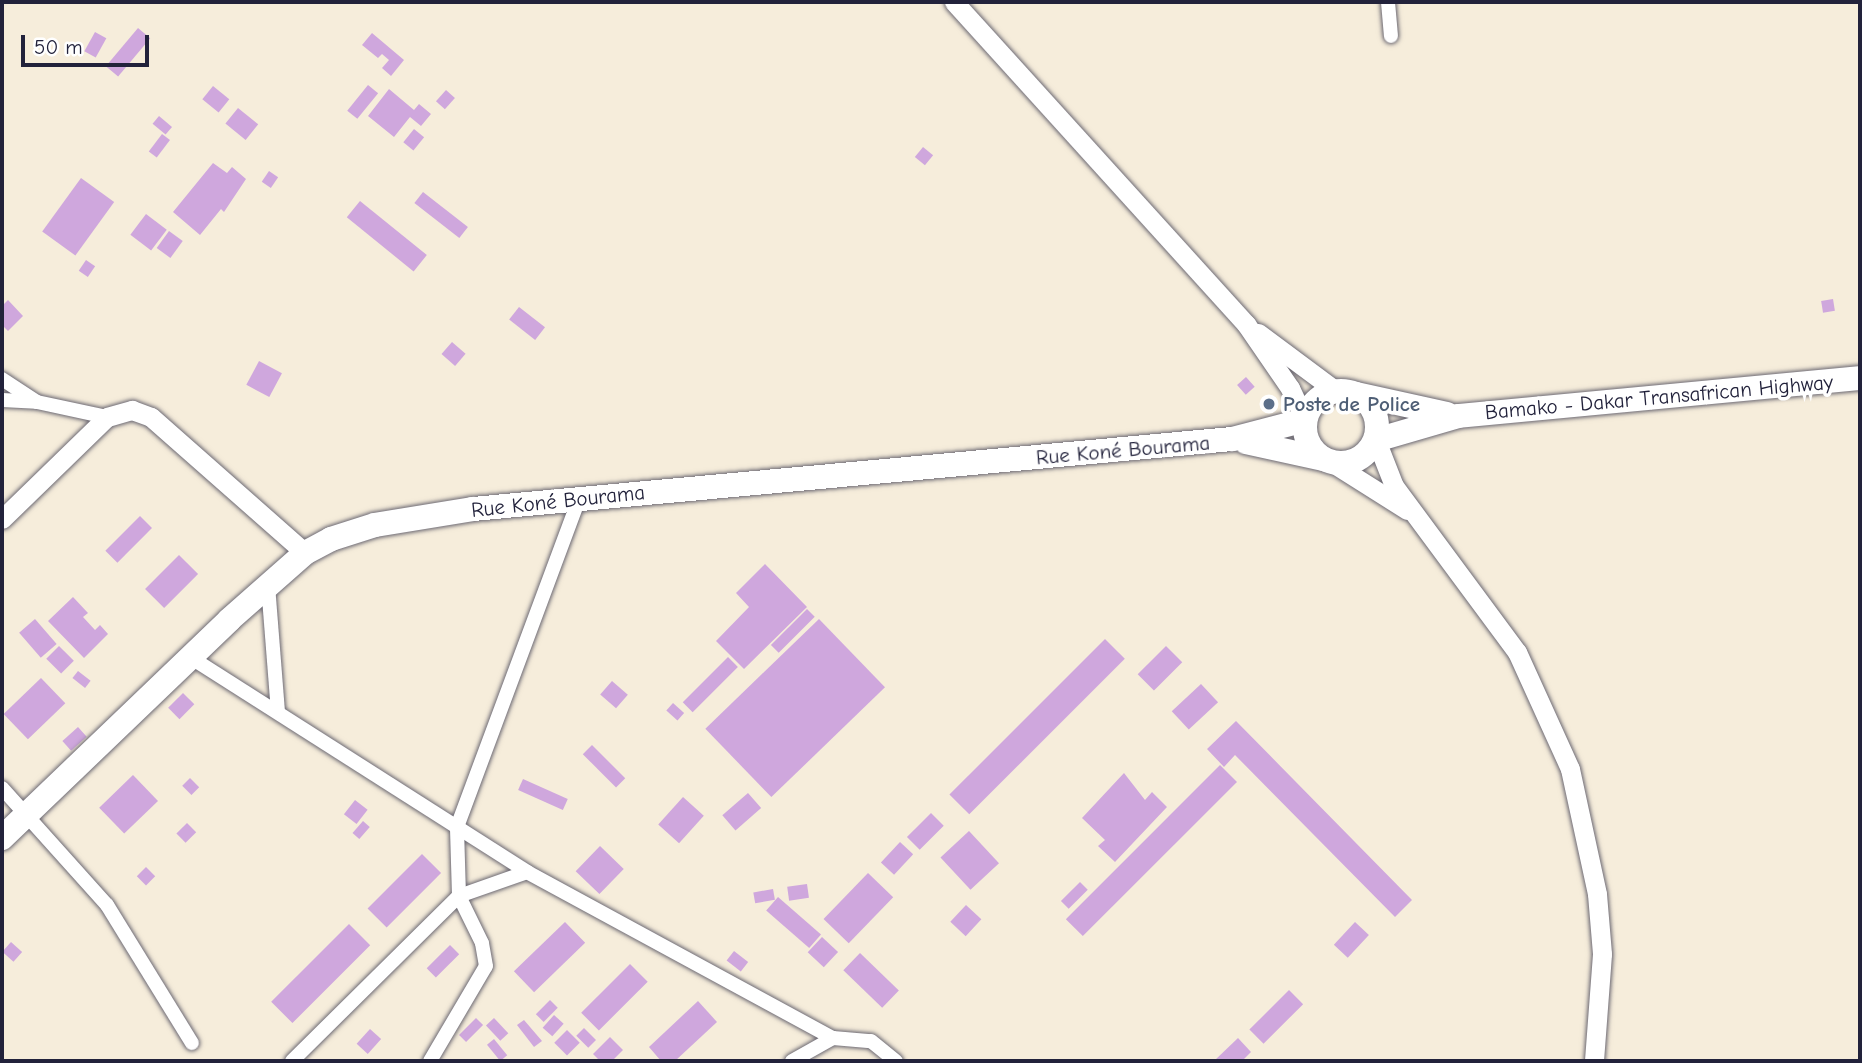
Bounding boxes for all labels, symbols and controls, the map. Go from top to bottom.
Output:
scale bar [24,21,152,65]
text: 50 m [34,35,83,59]
street label: Bamako - Dakar Transafrican Highway [1484,369,1834,425]
place label: Poste de Police [1283,391,1420,417]
marker: Poste de Police [1261,396,1277,412]
street label: Rue Koné Bourama [1035,430,1211,470]
street label: Rue Koné Bourama [470,479,646,523]

